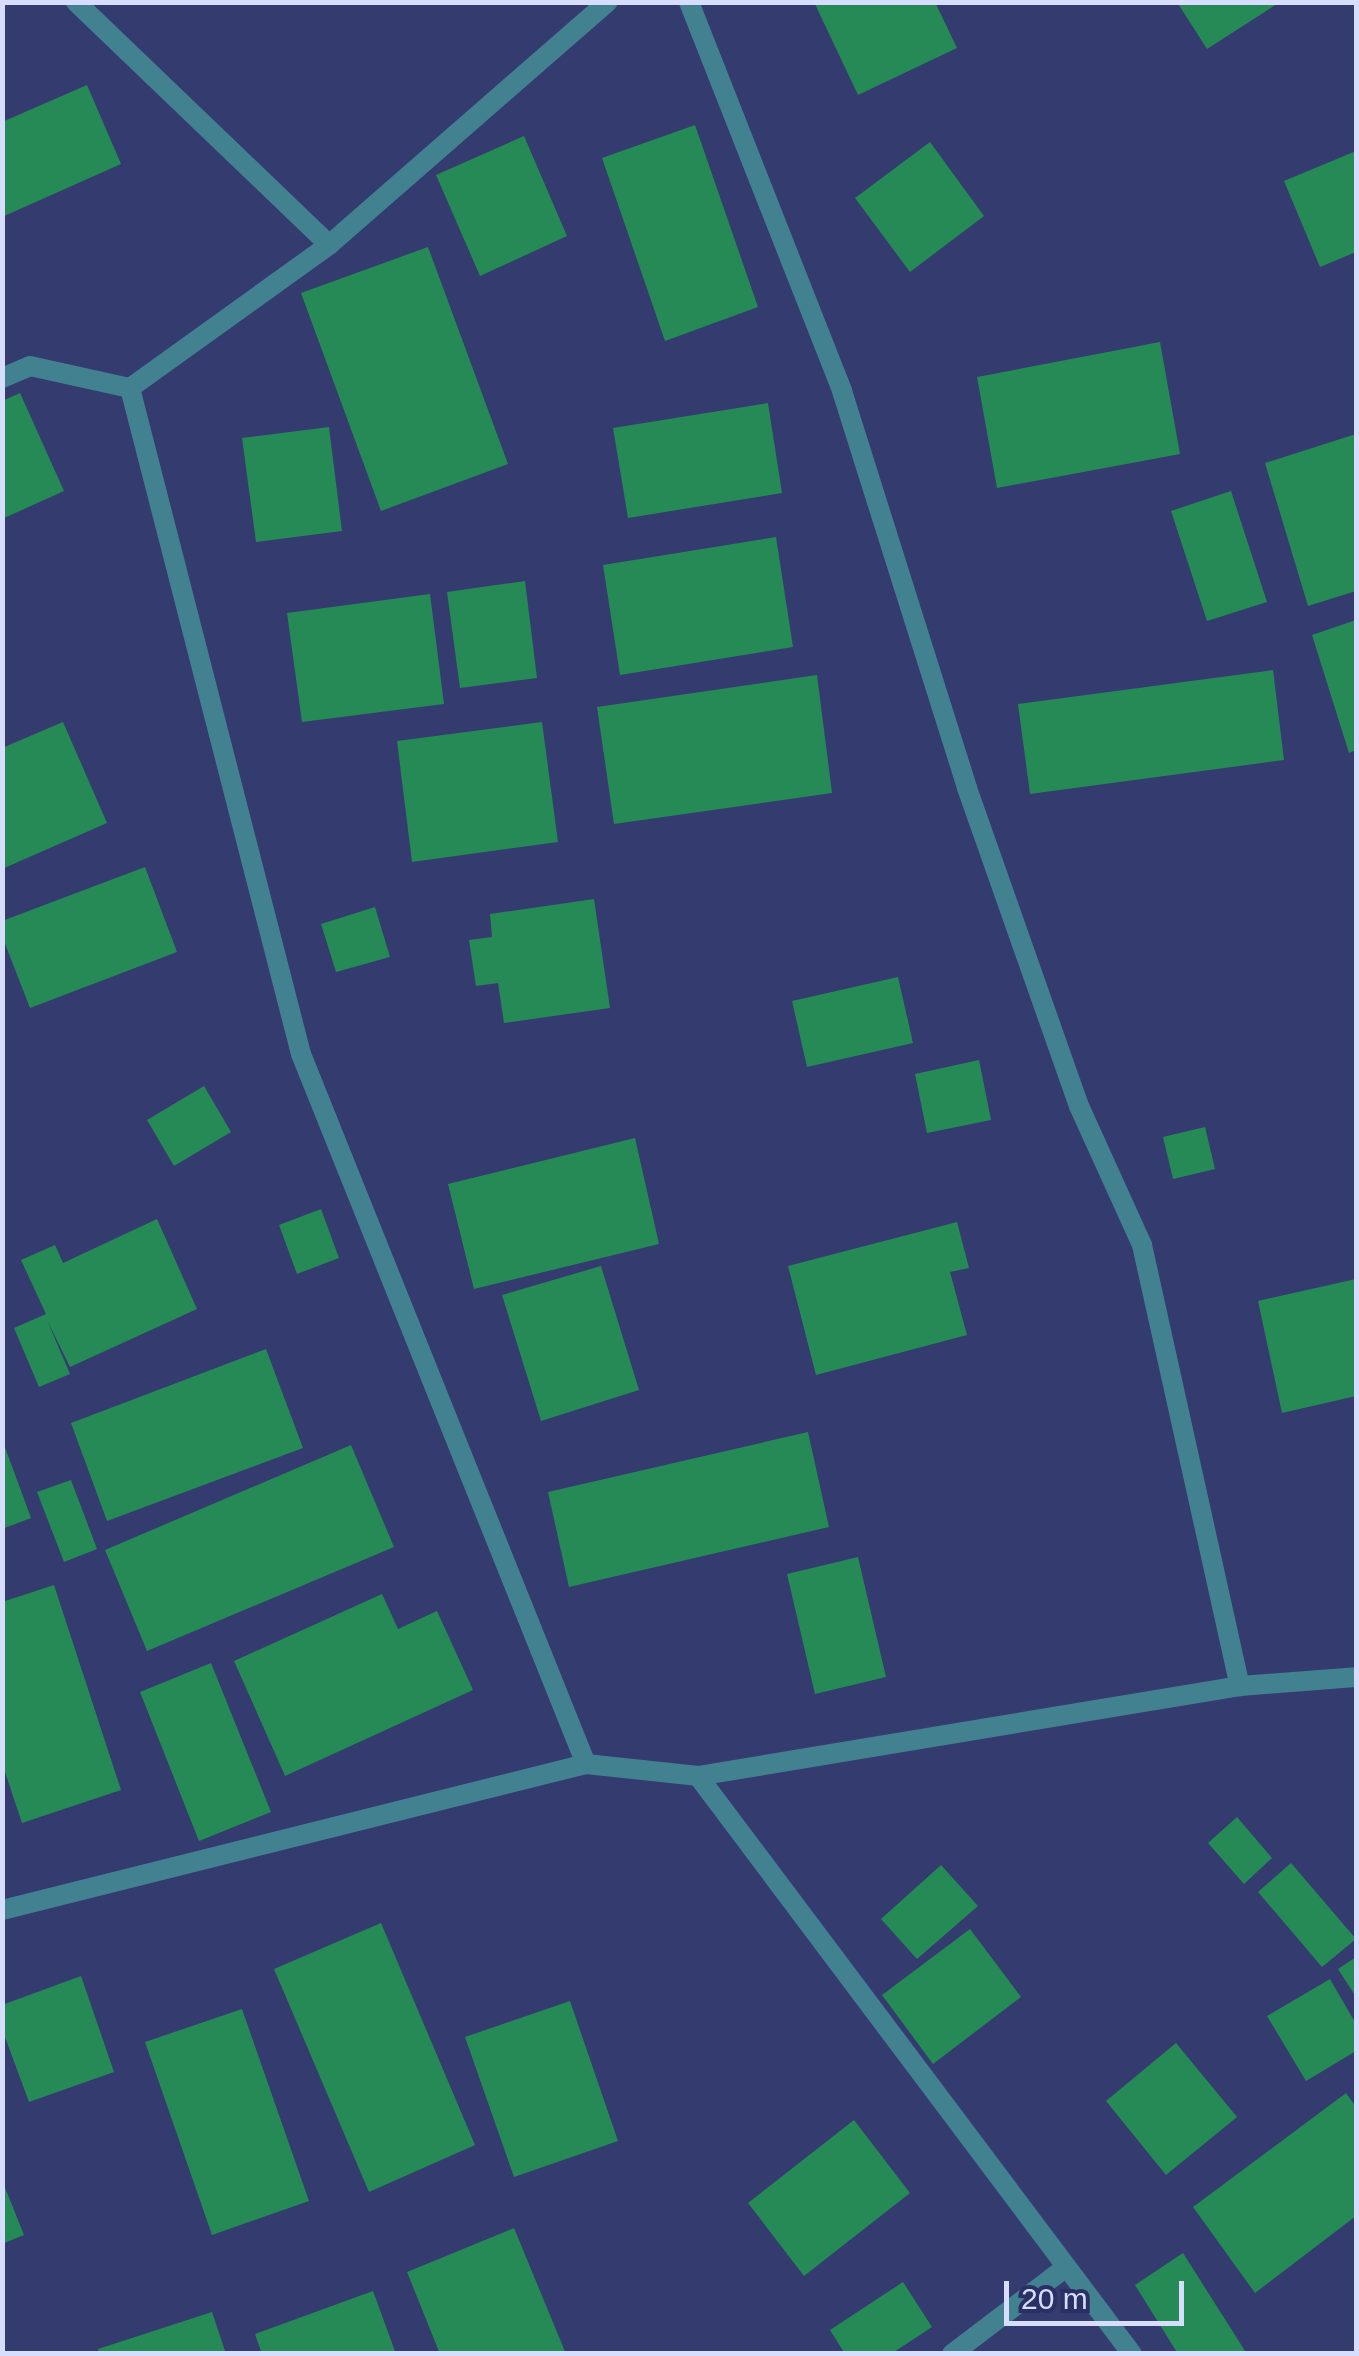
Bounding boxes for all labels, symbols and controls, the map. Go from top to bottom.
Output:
scale bar [1009,2261,1189,2323]
text: 20 m [1021,2282,1088,2315]

